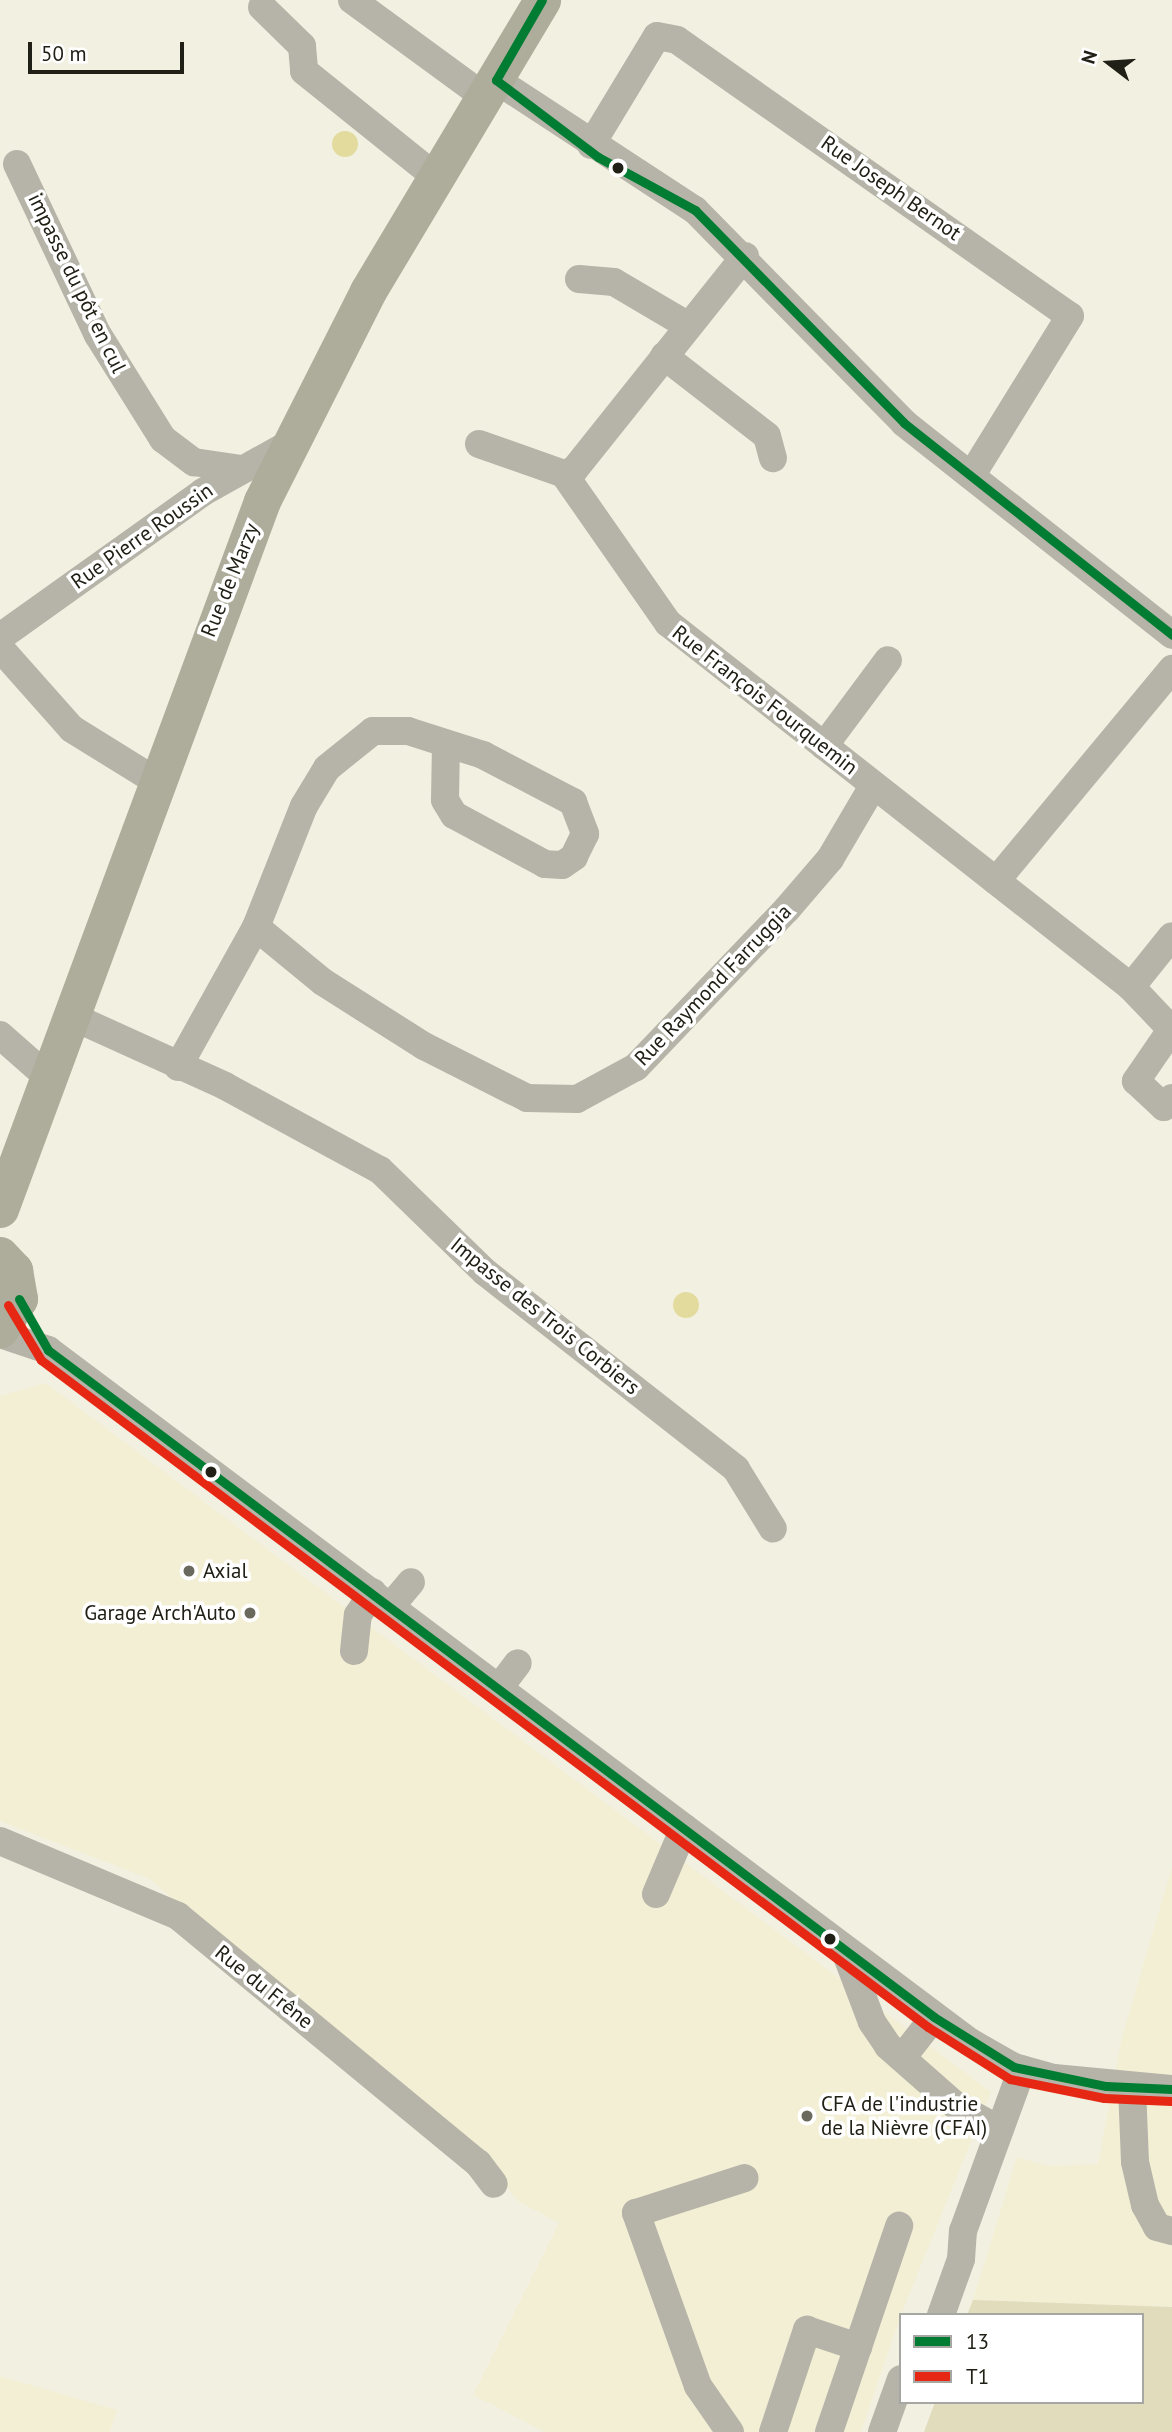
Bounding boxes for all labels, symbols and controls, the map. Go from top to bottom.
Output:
scale bar [32,28,187,72]
north arrow [1074,28,1144,98]
text: 50 m [41,40,87,67]
text: N [1076,47,1102,66]
street label: Rue Joseph Bernot [816,130,966,246]
unlabelled marker [611,161,625,175]
street label: impasse du pôt en cul [23,189,131,377]
street label: Rue Pierre Roussin [66,478,218,594]
street label: Rue de Marzy [196,519,264,641]
street label: Rue François Fourquemin [667,620,863,780]
street label: Rue Raymond Farruggia [629,899,797,1071]
street label: Impasse des Trois Corbiers [445,1232,645,1400]
unlabelled marker [204,1465,218,1479]
place label: Axial [203,1558,248,1584]
marker: Axial [181,1563,197,1579]
place label: Garage Arch'Auto [83,1600,236,1626]
marker: Garage Arch'Auto [242,1605,258,1621]
unlabelled marker [823,1932,837,1946]
street label: Rue du Frêne [210,1940,318,2034]
place label: CFA de l'industrie de la Nièvre (CFAI) [821,2091,987,2141]
marker: CFA de l'industrie de la Nièvre (CFAI) [799,2108,815,2124]
legend [899,2313,1144,2404]
text: 13 [966,2328,989,2355]
text: T1 [966,2363,989,2390]

